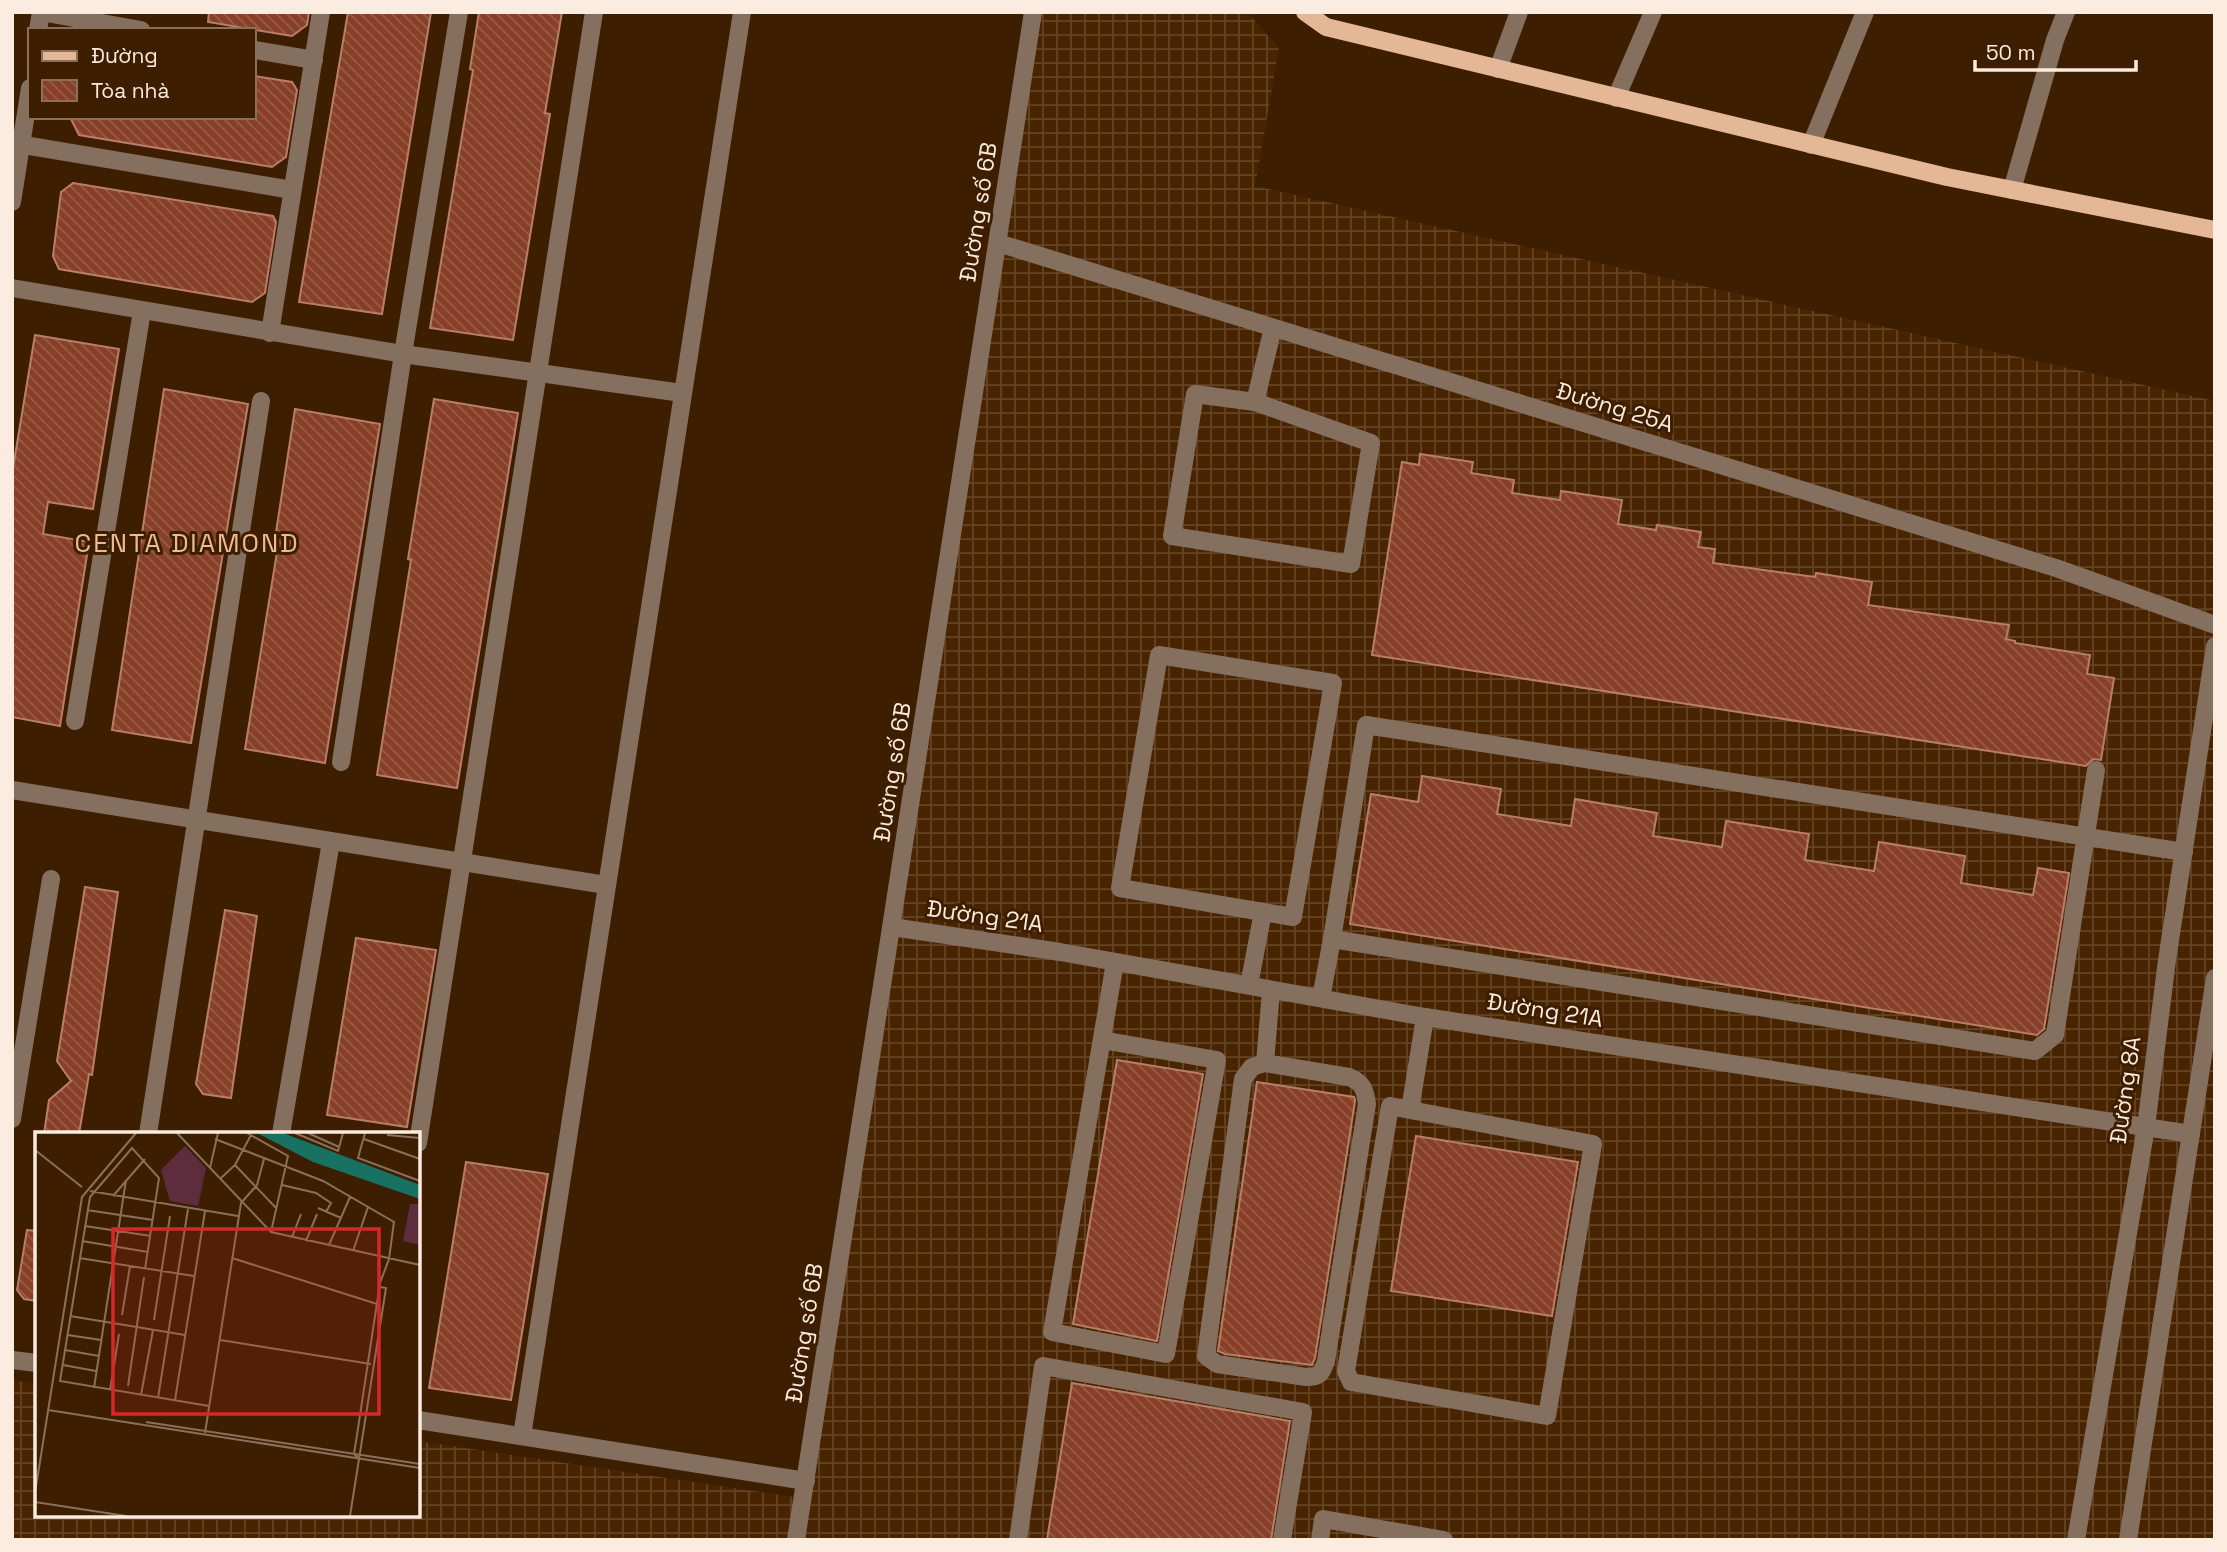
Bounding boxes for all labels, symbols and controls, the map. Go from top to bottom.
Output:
legend [28,28,256,119]
scale bar [1975,28,2136,72]
text: 50 m [1986,39,2036,66]
text: Đường [91,42,158,69]
text: Tòa nhà [91,77,170,104]
street label: Đường số 6B [952,140,1004,284]
street label: Đường 25A [1553,375,1677,439]
district label: CENTA DIAMOND [75,526,299,560]
street label: Đường số 6B [866,700,918,844]
street label: Đường 21A [925,893,1045,939]
street label: Đường 21A [1485,986,1605,1034]
street label: Đường 8A [2103,1034,2147,1146]
inset map [35,1132,420,1517]
street label: Đường số 6B [778,1261,830,1405]

